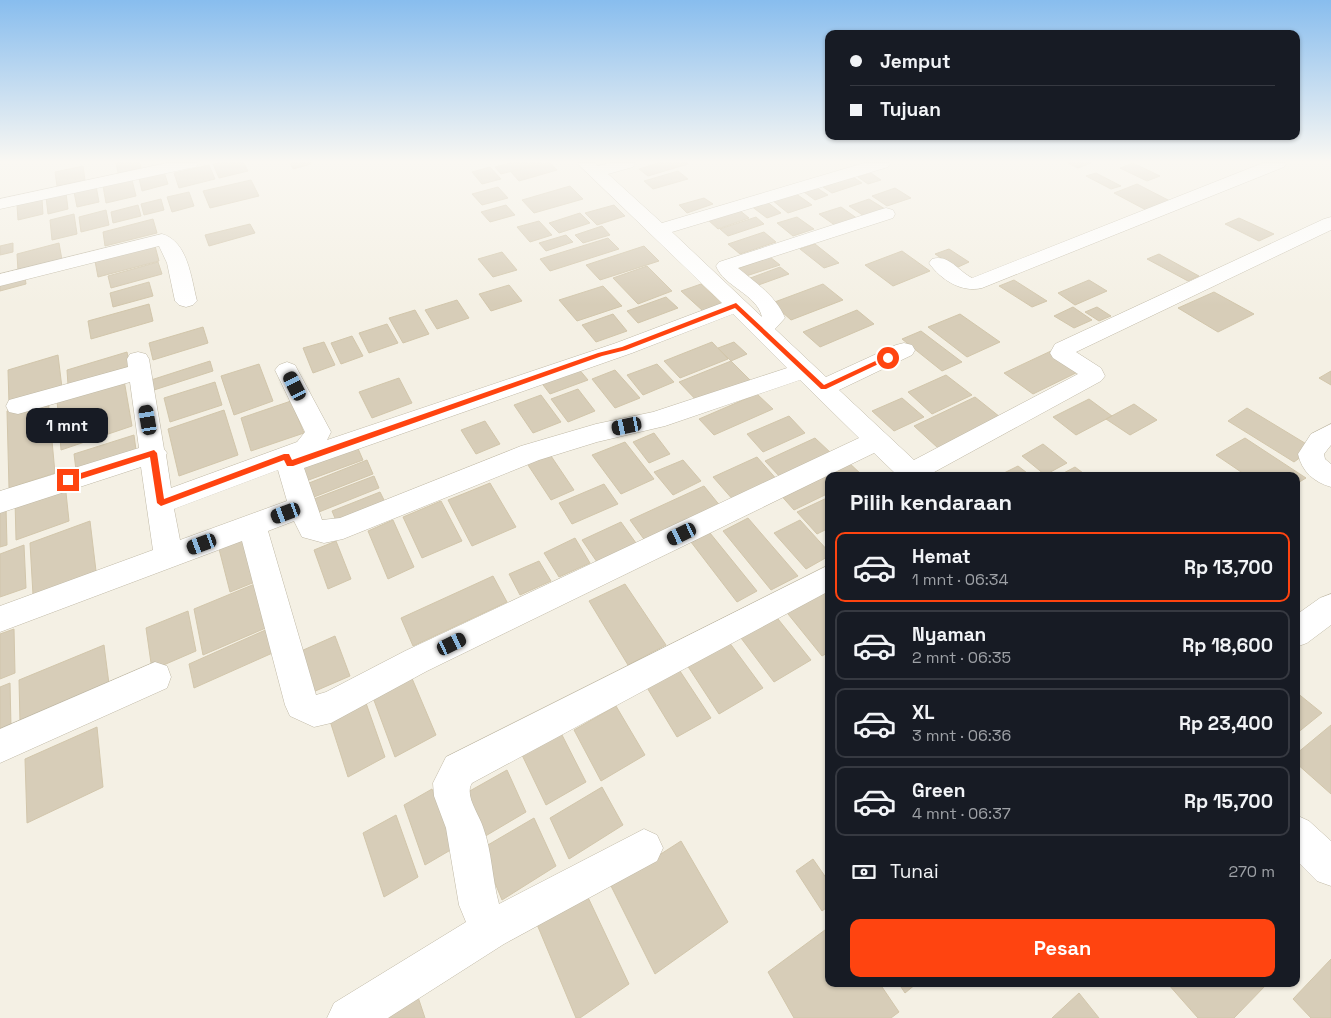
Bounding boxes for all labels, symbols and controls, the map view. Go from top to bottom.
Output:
text: Jemput [880,49,951,74]
text: Tujuan [880,97,941,122]
route start [877,347,899,369]
car [281,369,308,403]
car [138,404,157,436]
callout: 1 mnt [27,408,109,442]
text: 1 mnt [46,415,88,436]
car [610,416,643,436]
route end [57,469,79,491]
text: Pilih kendaraan [850,488,1012,516]
car [269,501,302,525]
car [665,521,698,547]
car [185,532,218,556]
text: Hemat [912,544,971,569]
icon: car [852,545,897,590]
text: Rp 13,700 [1184,555,1273,580]
text: 1 mnt · 06:34 [912,569,1008,590]
text: Nyaman [912,622,986,647]
icon: car [852,623,897,668]
car [435,631,468,657]
text: Rp 18,600 [1182,633,1273,658]
text: 2 mnt · 06:35 [912,647,1011,668]
text: XL [912,700,935,725]
icon: car [852,701,897,746]
text: Rp 23,400 [1179,711,1273,736]
text: 3 mnt · 06:36 [912,725,1011,746]
text: Green [912,778,965,803]
icon: car [852,779,897,824]
text: Rp 15,700 [1184,789,1273,814]
text: 4 mnt · 06:37 [912,803,1011,824]
icon: cash [850,858,878,886]
text: Tunai [890,859,939,884]
text: 270 m [1228,861,1275,882]
button: Pesan [850,919,1275,977]

